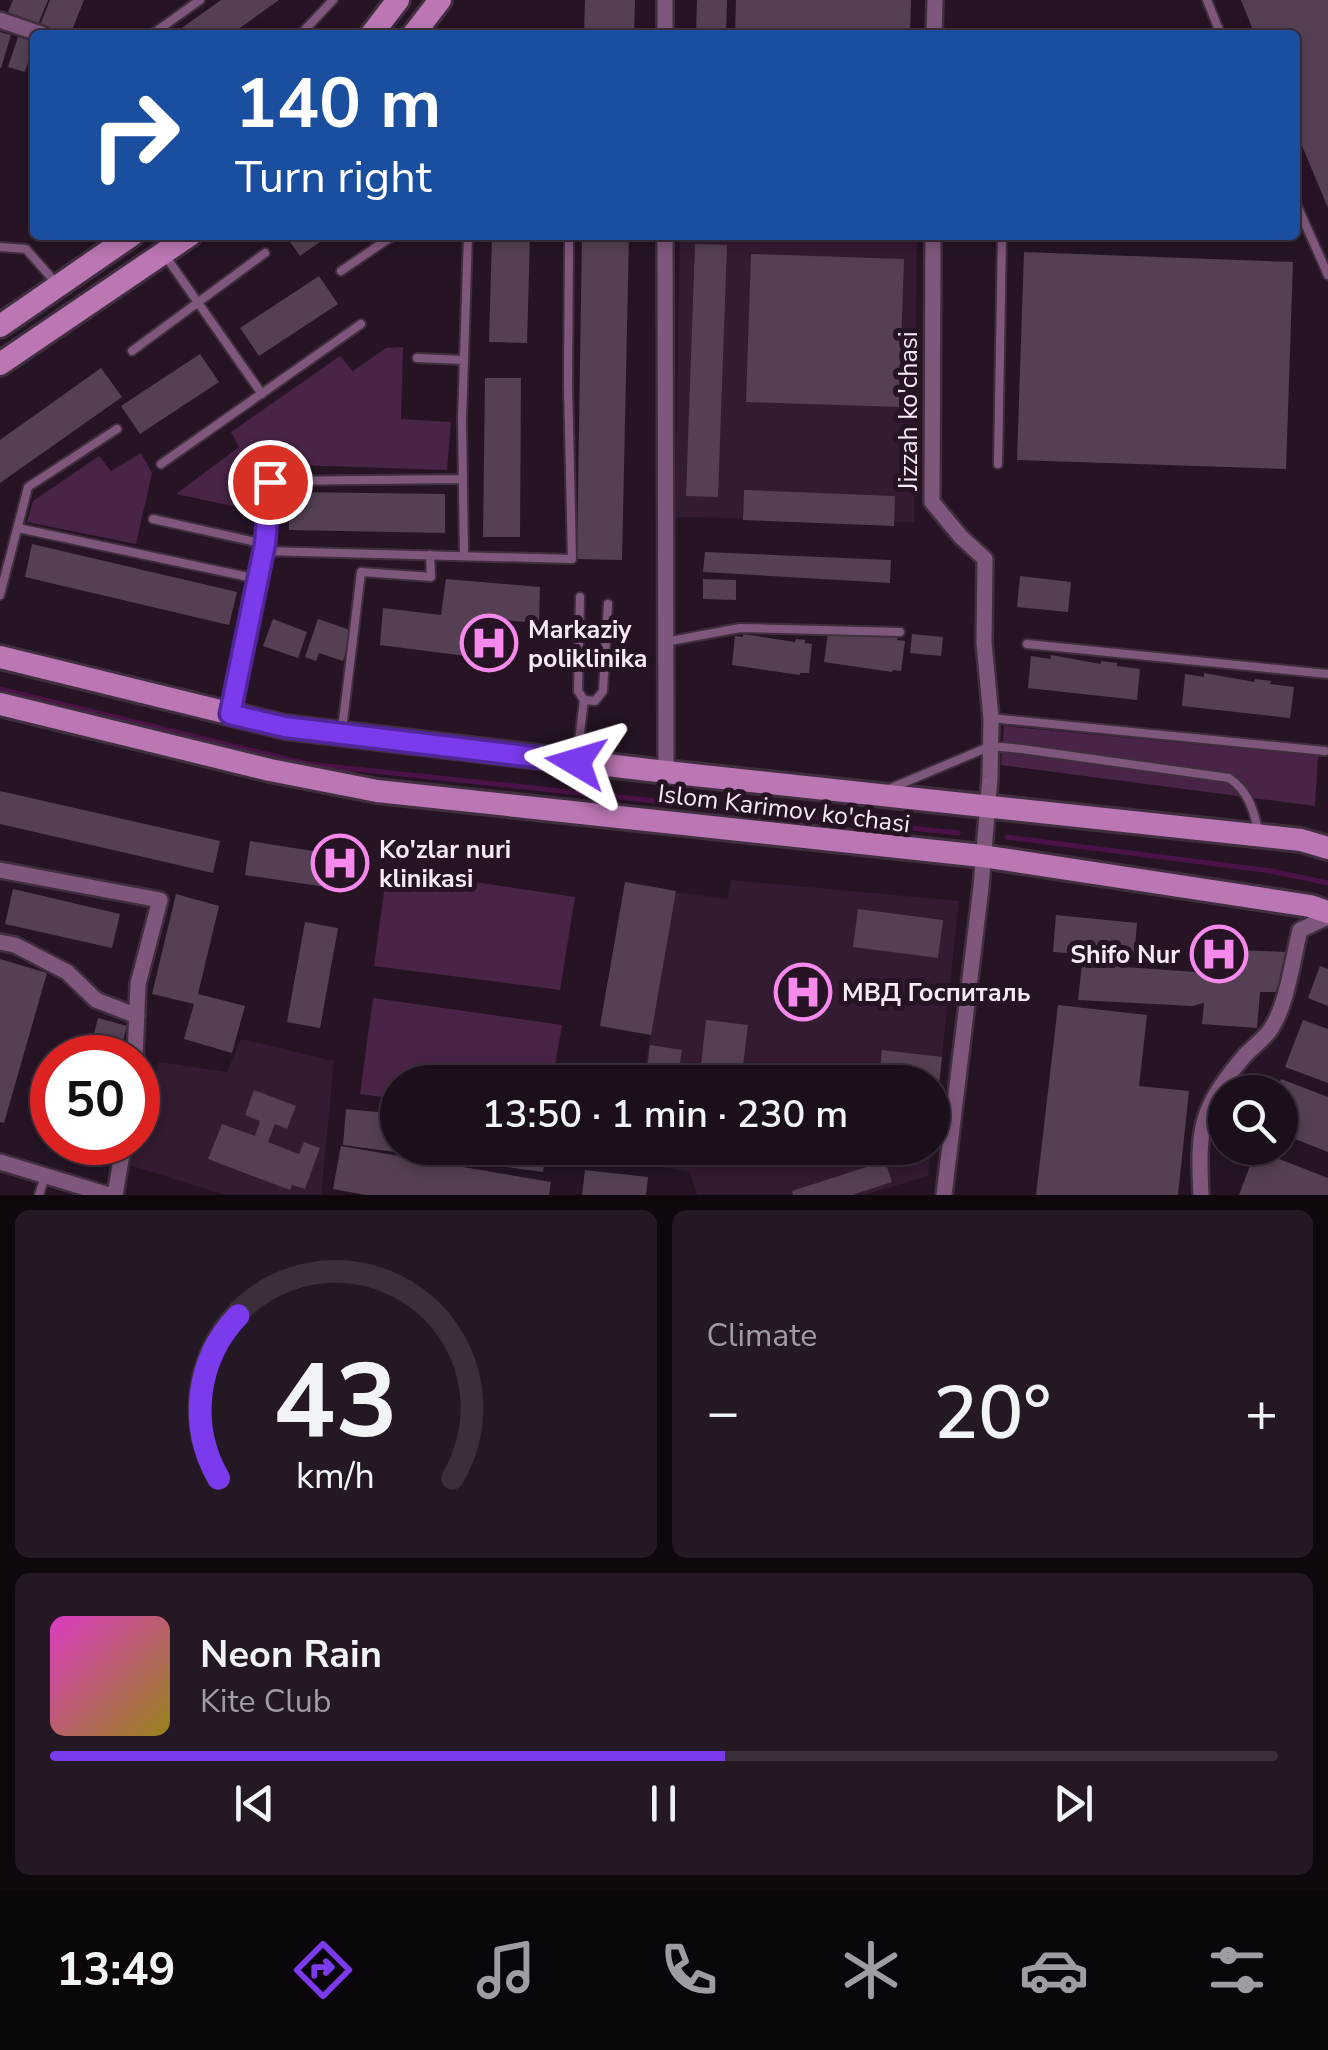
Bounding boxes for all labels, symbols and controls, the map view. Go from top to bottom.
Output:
text: 140 m [235,56,441,152]
icon: right [70,70,200,200]
text: Turn right [235,147,432,208]
street label: Jizzah ko'chasi [892,331,926,492]
pin [228,440,313,525]
icon: arrive [243,455,298,510]
hospital icon: Markaziy poliklinika [459,613,519,673]
place label: Markaziy poliklinika [528,613,647,676]
position arrow [524,710,628,814]
street label: Islom Karimov ko'chasi [656,777,912,841]
hospital icon: Ko'zlar nuri klinikasi [310,833,370,893]
place label: Ko'zlar nuri klinikasi [379,833,511,896]
hospital icon: Shifo Nur [1189,924,1249,984]
place label: Shifo Nur [1070,938,1180,972]
hospital icon: МВД Госпиталь [773,962,833,1022]
place label: МВД Госпиталь [842,976,1031,1010]
speed limit sign: 50 [30,1035,160,1165]
map controls [1208,1075,1298,1165]
button: search [1208,1075,1298,1165]
text: 13:50 · 1 min · 230 m [482,1089,848,1140]
text: Climate [707,1314,817,1357]
text: 43 [273,1331,398,1473]
text: 20° [933,1362,1051,1464]
text: − [707,1375,740,1450]
text: + [1245,1375,1278,1450]
text: km/h [296,1452,375,1501]
text: Neon Rain [200,1629,382,1680]
text: Kite Club [200,1680,331,1723]
icon: previous [227,1776,282,1831]
icon: pause [636,1776,691,1831]
icon: next [1046,1776,1101,1831]
icon: directions [288,1935,358,2005]
icon: music [471,1935,541,2005]
icon: phone [654,1935,724,2005]
icon: climate [836,1935,906,2005]
icon: car [1019,1935,1089,2005]
icon: filters [1202,1935,1272,2005]
text: 13:49 [56,1940,176,2001]

